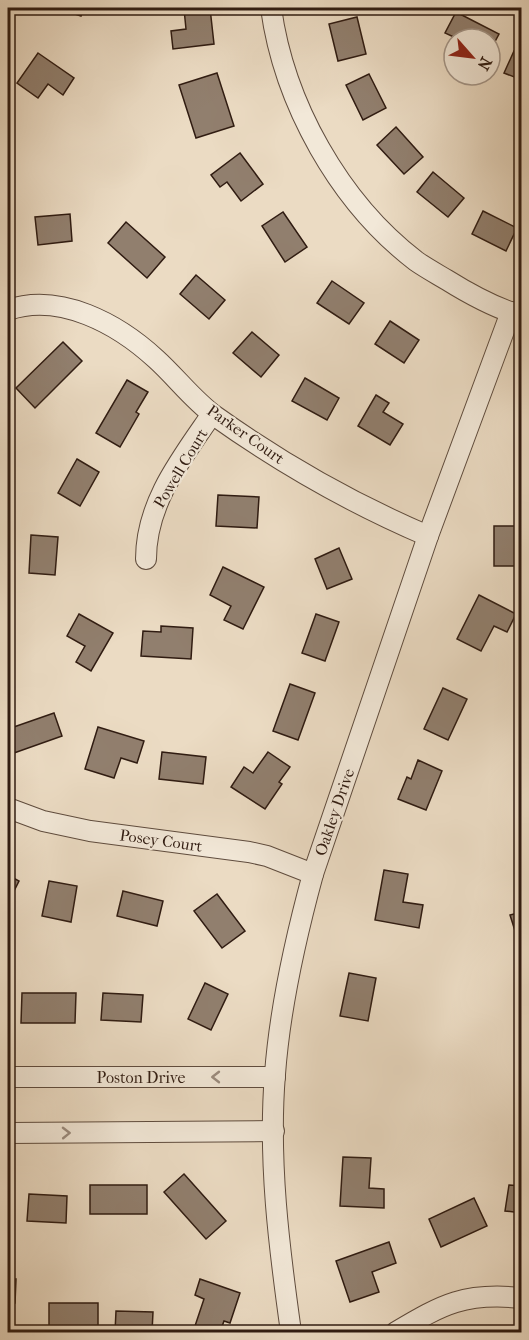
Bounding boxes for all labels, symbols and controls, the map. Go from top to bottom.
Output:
north arrow [442,27,502,87]
text: N [473,54,496,74]
street label: Parker Court [203,401,288,468]
street label: Powell Court [149,425,212,511]
street label: Oakley Drive [311,766,358,858]
street label: Posey Court [118,825,204,856]
street label: Poston Drive [97,1068,186,1087]
one-way arrow [212,1071,221,1083]
one-way arrow [61,1127,70,1139]

